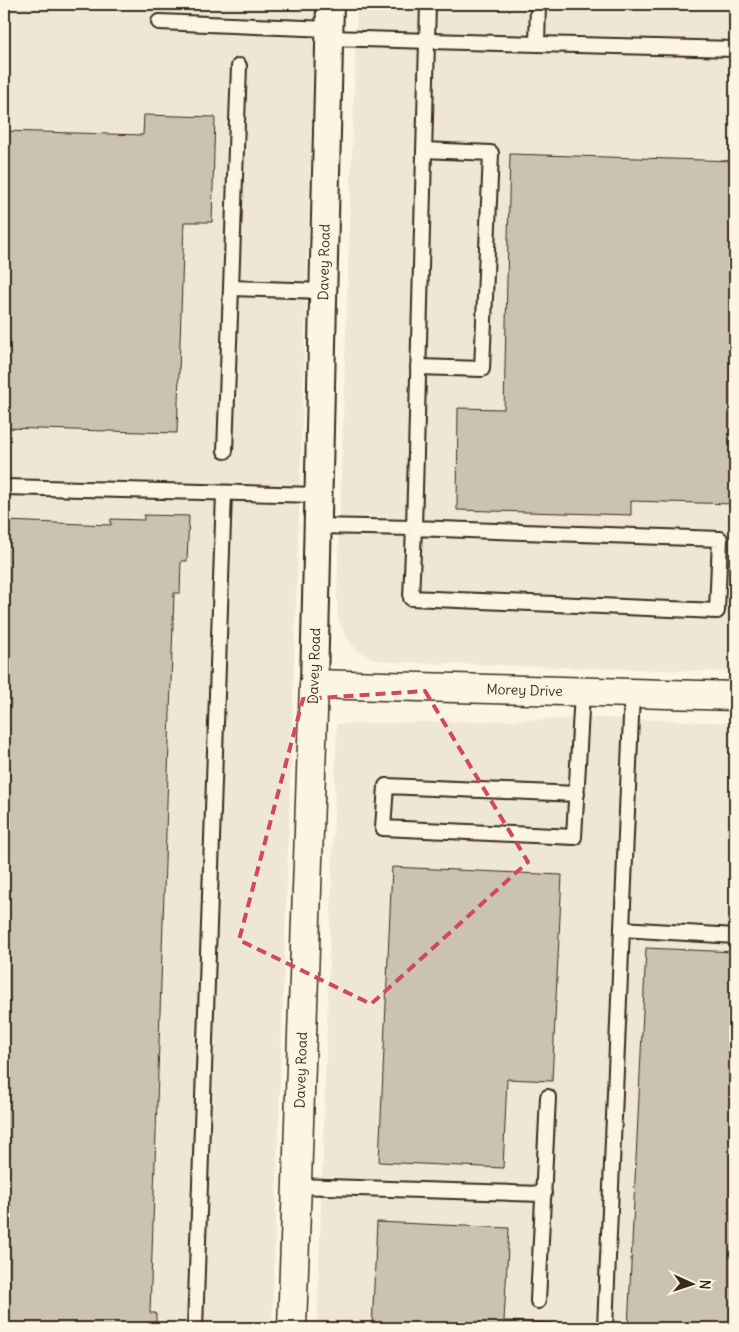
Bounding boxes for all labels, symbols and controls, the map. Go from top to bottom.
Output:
street label: Davey Road [314,224,334,301]
street label: Davey Road [304,628,324,704]
street label: Morey Drive [486,680,563,700]
street label: Davey Road [291,1032,311,1109]
north arrow [666,1260,716,1310]
text: N [696,1279,714,1290]

